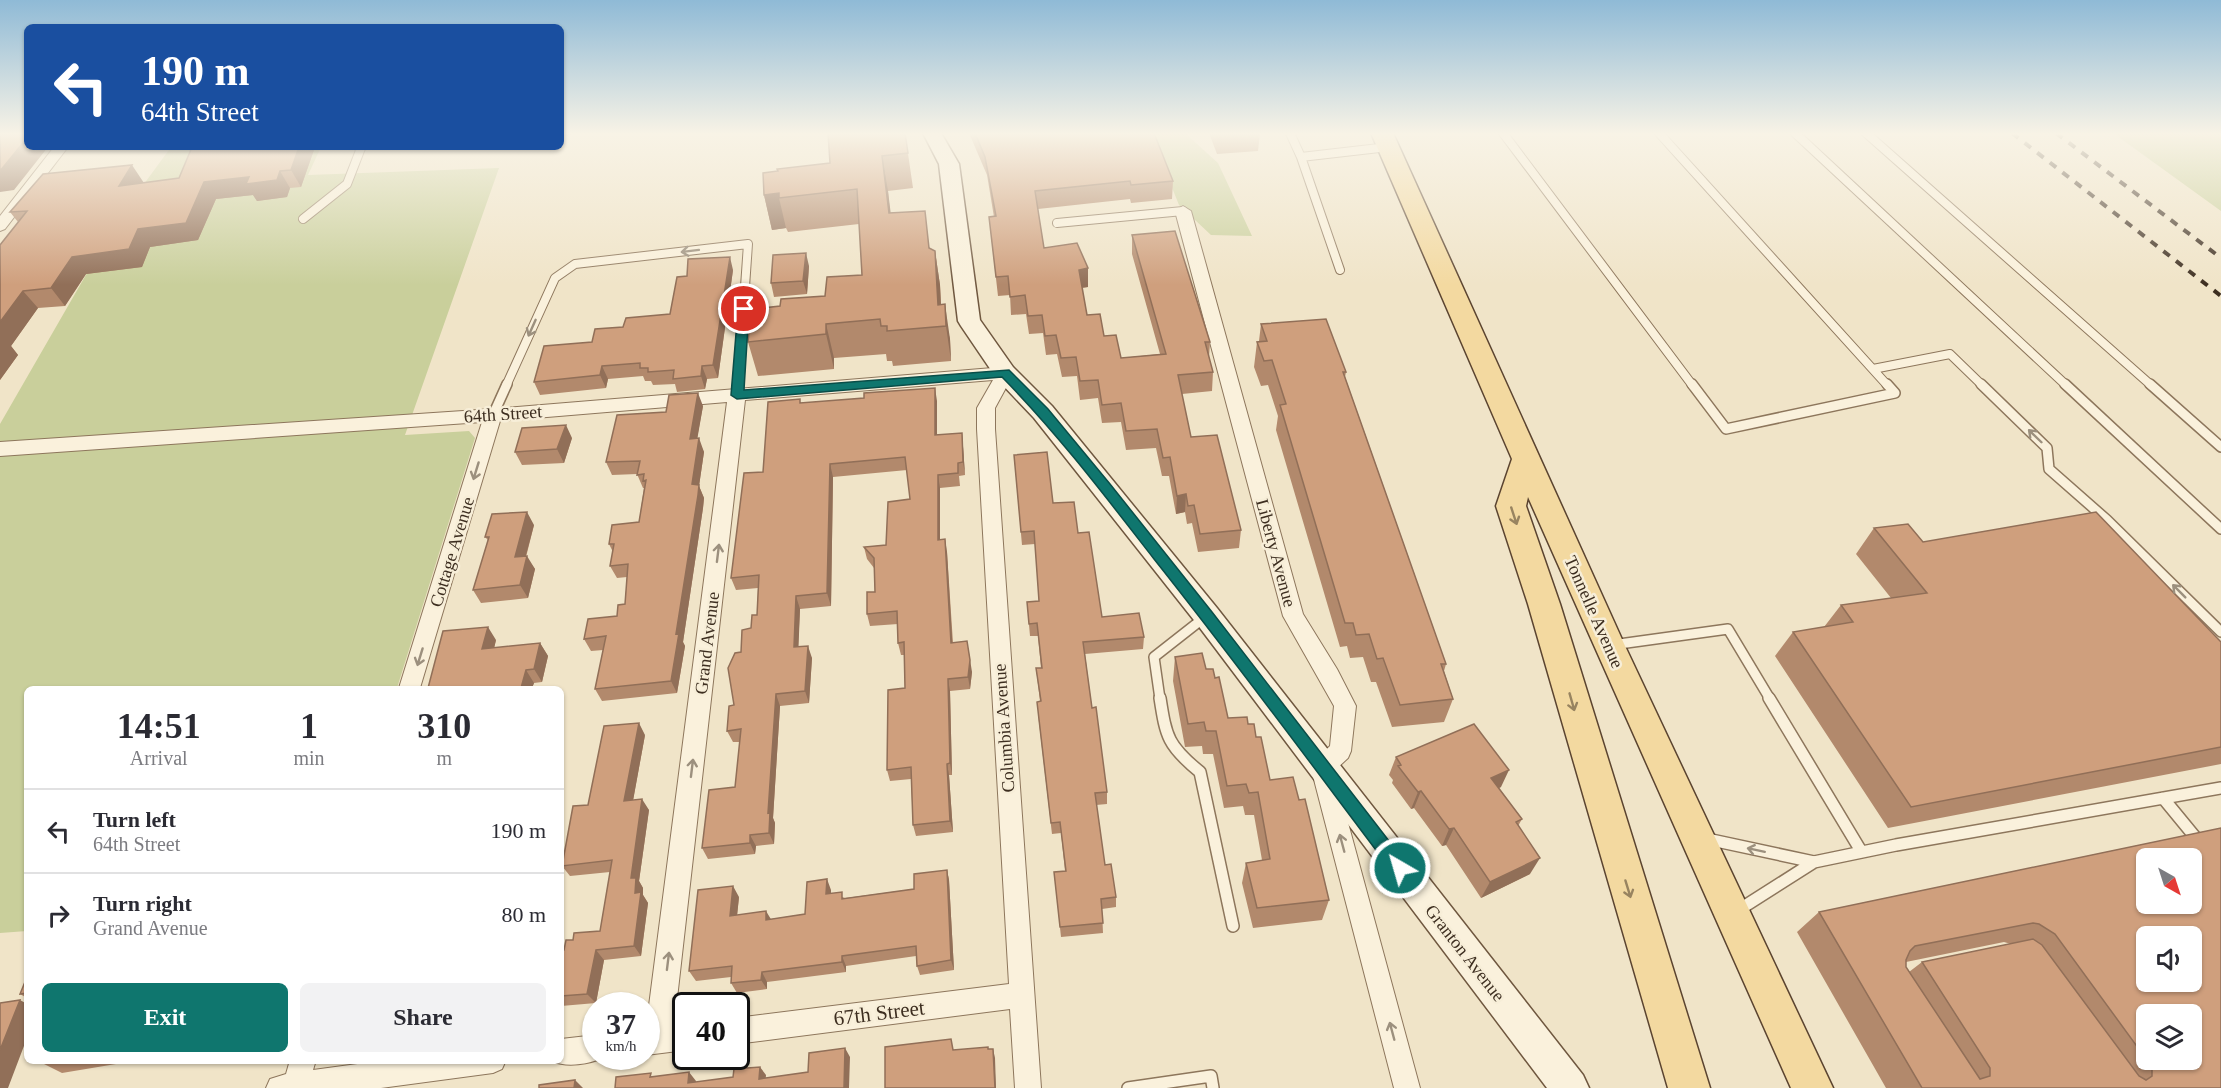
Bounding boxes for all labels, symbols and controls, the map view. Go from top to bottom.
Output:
icon: left [42,48,120,126]
text: 190 m [141,48,250,94]
text: 64th Street [141,97,259,127]
one-way arrow [681,246,701,257]
pin [718,283,769,334]
icon: arrive [727,292,760,325]
one-way arrow [526,318,538,336]
street label: 64th Street [463,401,543,427]
one-way arrow [2027,429,2042,444]
one-way arrow [470,461,481,480]
street label: Cottage Avenue [426,494,478,610]
street label: Liberty Avenue [1252,497,1300,609]
one-way arrow [1510,506,1521,525]
one-way arrow [713,544,724,564]
street label: Tonnelle Avenue [1560,553,1628,671]
one-way arrow [2172,583,2187,598]
street label: Grand Avenue [691,591,723,695]
one-way arrow [414,647,425,666]
street label: Columbia Avenue [990,663,1018,793]
one-way arrow [1567,692,1579,711]
text: 14:51 [117,706,201,746]
text: 1 [300,706,318,746]
text: 310 [417,706,471,746]
text: Arrival [130,747,188,769]
text: min [293,747,325,769]
text: m [437,747,452,769]
one-way arrow [687,758,698,778]
text: Turn left [93,807,176,832]
icon: left [42,815,75,848]
text: 190 m [490,818,546,843]
text: 64th Street [93,833,180,855]
one-way arrow [1336,834,1347,853]
position arrow [1368,836,1432,900]
one-way arrow [1747,844,1767,855]
north arrow [2136,848,2202,914]
map controls [2136,848,2202,1070]
one-way arrow [1623,879,1634,898]
text: Turn right [93,891,192,916]
icon: right [42,899,75,932]
street label: Granton Avenue [1421,901,1509,1005]
text: 80 m [501,902,546,927]
text: Grand Avenue [93,917,208,939]
button: sound [2136,926,2202,992]
one-way arrow [663,952,674,972]
button: Exit [42,983,288,1052]
button: Share [300,983,546,1052]
speed limit sign: 40 [672,992,750,1070]
street label: 67th Street [832,995,926,1030]
button: layers [2136,1004,2202,1070]
text: 37 [606,1007,636,1040]
one-way arrow [1386,1022,1398,1041]
text: km/h [606,1038,636,1054]

